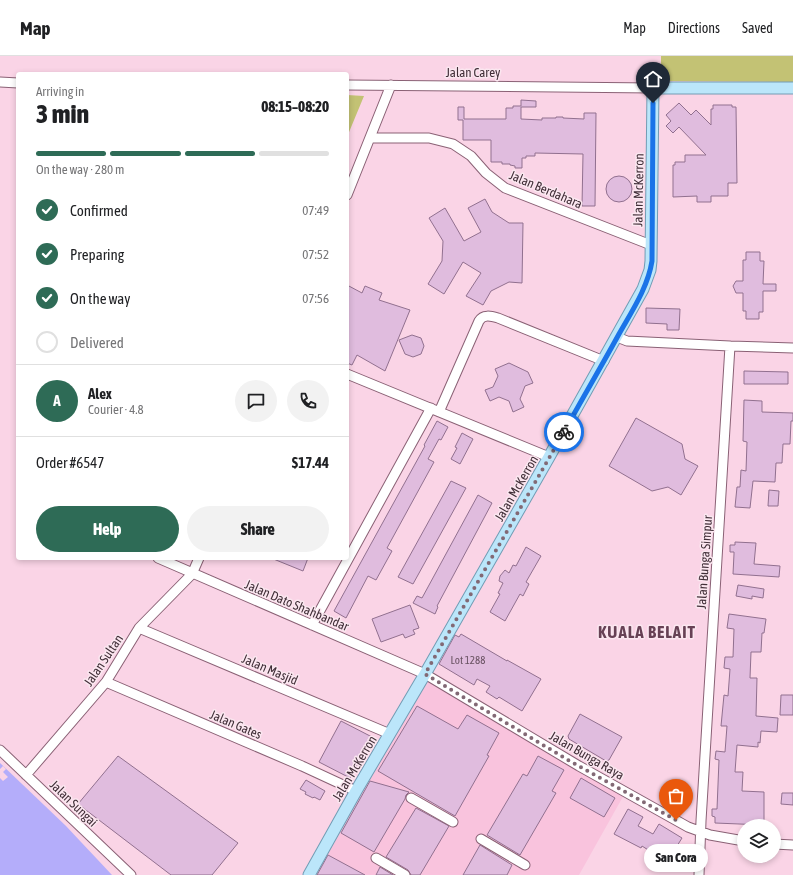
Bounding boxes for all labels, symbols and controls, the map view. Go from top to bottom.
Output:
text: Map [20,17,51,39]
text: Map [623,20,646,36]
text: Directions [668,20,720,36]
text: Saved [742,20,773,36]
pin [636,62,670,103]
street label: Jalan Carey [446,65,501,80]
icon: home [642,68,664,90]
text: Arriving in [36,84,84,99]
text: 08:15–08:20 [261,98,329,115]
text: 3 min [36,99,89,129]
street label: Jalan McKerron [630,153,647,227]
text: On the way · 280 m [36,162,124,177]
street label: Jalan Berdahara [507,167,585,212]
icon: check [36,199,58,221]
text: Confirmed [70,202,128,219]
text: 07:49 [302,203,329,218]
icon: check [36,243,58,265]
text: Preparing [70,246,124,263]
text: 07:52 [302,247,329,262]
icon: check [36,287,58,309]
text: On the way [70,290,131,307]
text: 07:56 [302,291,329,306]
text: Delivered [70,334,124,351]
button: chat [235,380,277,422]
button: phone [287,380,329,422]
text: Alex [88,385,112,402]
text: A [53,392,61,409]
text: Courier · 4.8 [88,402,144,417]
courier [544,412,584,452]
icon: bike [553,421,575,443]
street label: Jalan McKerron [492,453,541,524]
text: Order #6547 [36,454,104,471]
text: $17.44 [292,454,329,471]
button: Help [36,506,179,552]
button: Share [187,506,329,552]
street label: Jalan Bunga Simpur [694,515,715,609]
street label: Jalan Dato Shahbandar [243,577,351,634]
district label: KUALA BELAIT [598,622,696,642]
street label: Jalan Sultan [81,632,126,689]
street label: Jalan Masjid [240,651,300,688]
house number: Lot 1288 [451,654,485,666]
street label: Jalan Gates [208,707,264,742]
street label: Jalan Bunga Raya [547,728,627,783]
street label: Jalan McKerron [329,733,380,804]
street label: Jalan Sungai [47,777,101,830]
pin [659,779,693,820]
icon: bag [665,785,687,807]
map controls [737,819,781,863]
button: layers [737,819,781,863]
callout: San Cora [644,844,708,872]
text: San Cora [655,850,697,865]

